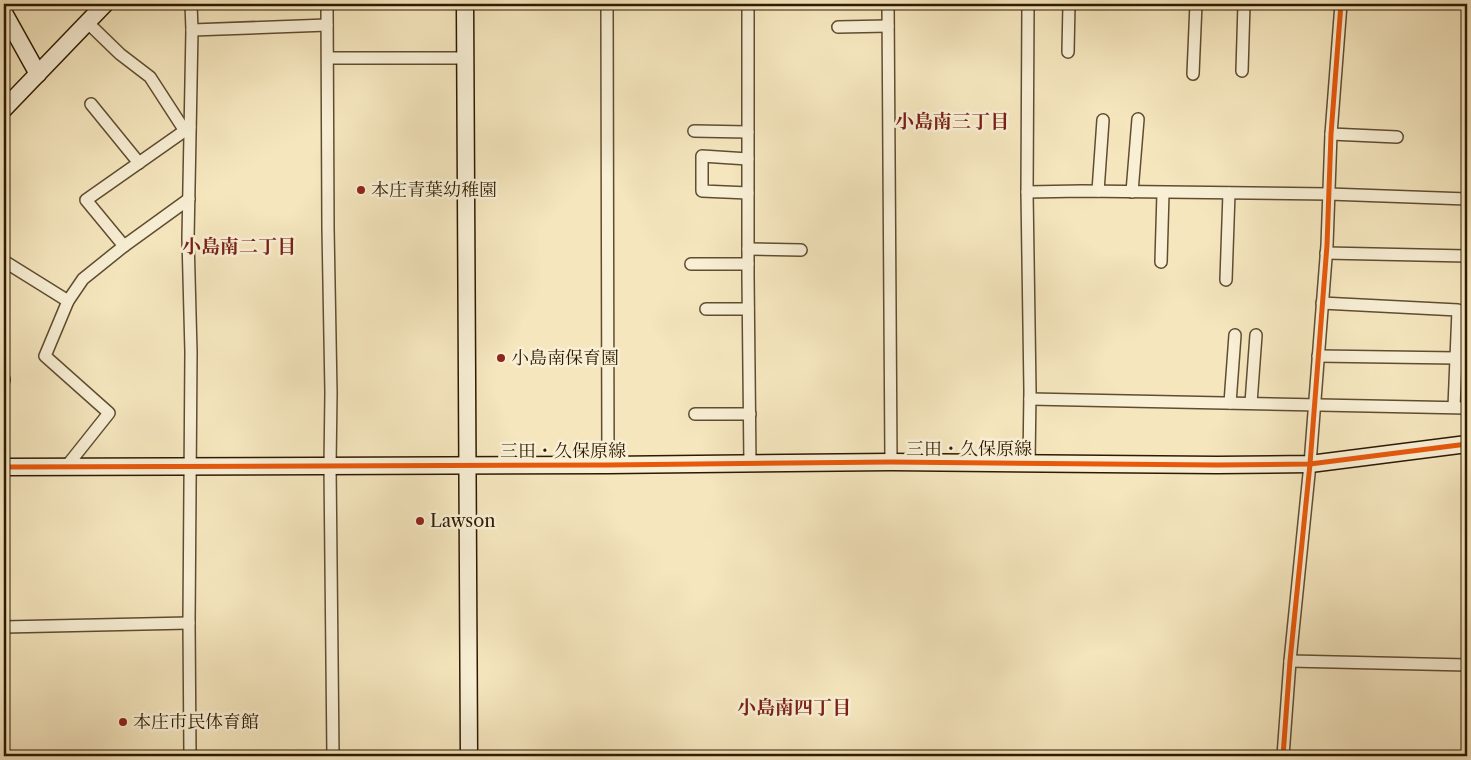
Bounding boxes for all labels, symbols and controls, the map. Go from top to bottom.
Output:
district label: 小島南三丁目 [895,110,1009,133]
place label: 本庄青葉幼稚園 [371,179,497,201]
marker: 本庄青葉幼稚園 [355,184,367,196]
district label: 小島南二丁目 [182,235,296,258]
place label: 小島南保育園 [511,347,619,369]
marker: 小島南保育園 [495,352,507,364]
street label: 三田・久保原線 [906,438,1032,460]
street label: 三田・久保原線 [500,440,626,462]
place label: Lawson [430,510,496,532]
marker: Lawson [414,515,426,527]
district label: 小島南四丁目 [737,696,851,719]
place label: 本庄市民体育館 [133,711,259,733]
marker: 本庄市民体育館 [117,716,129,728]

